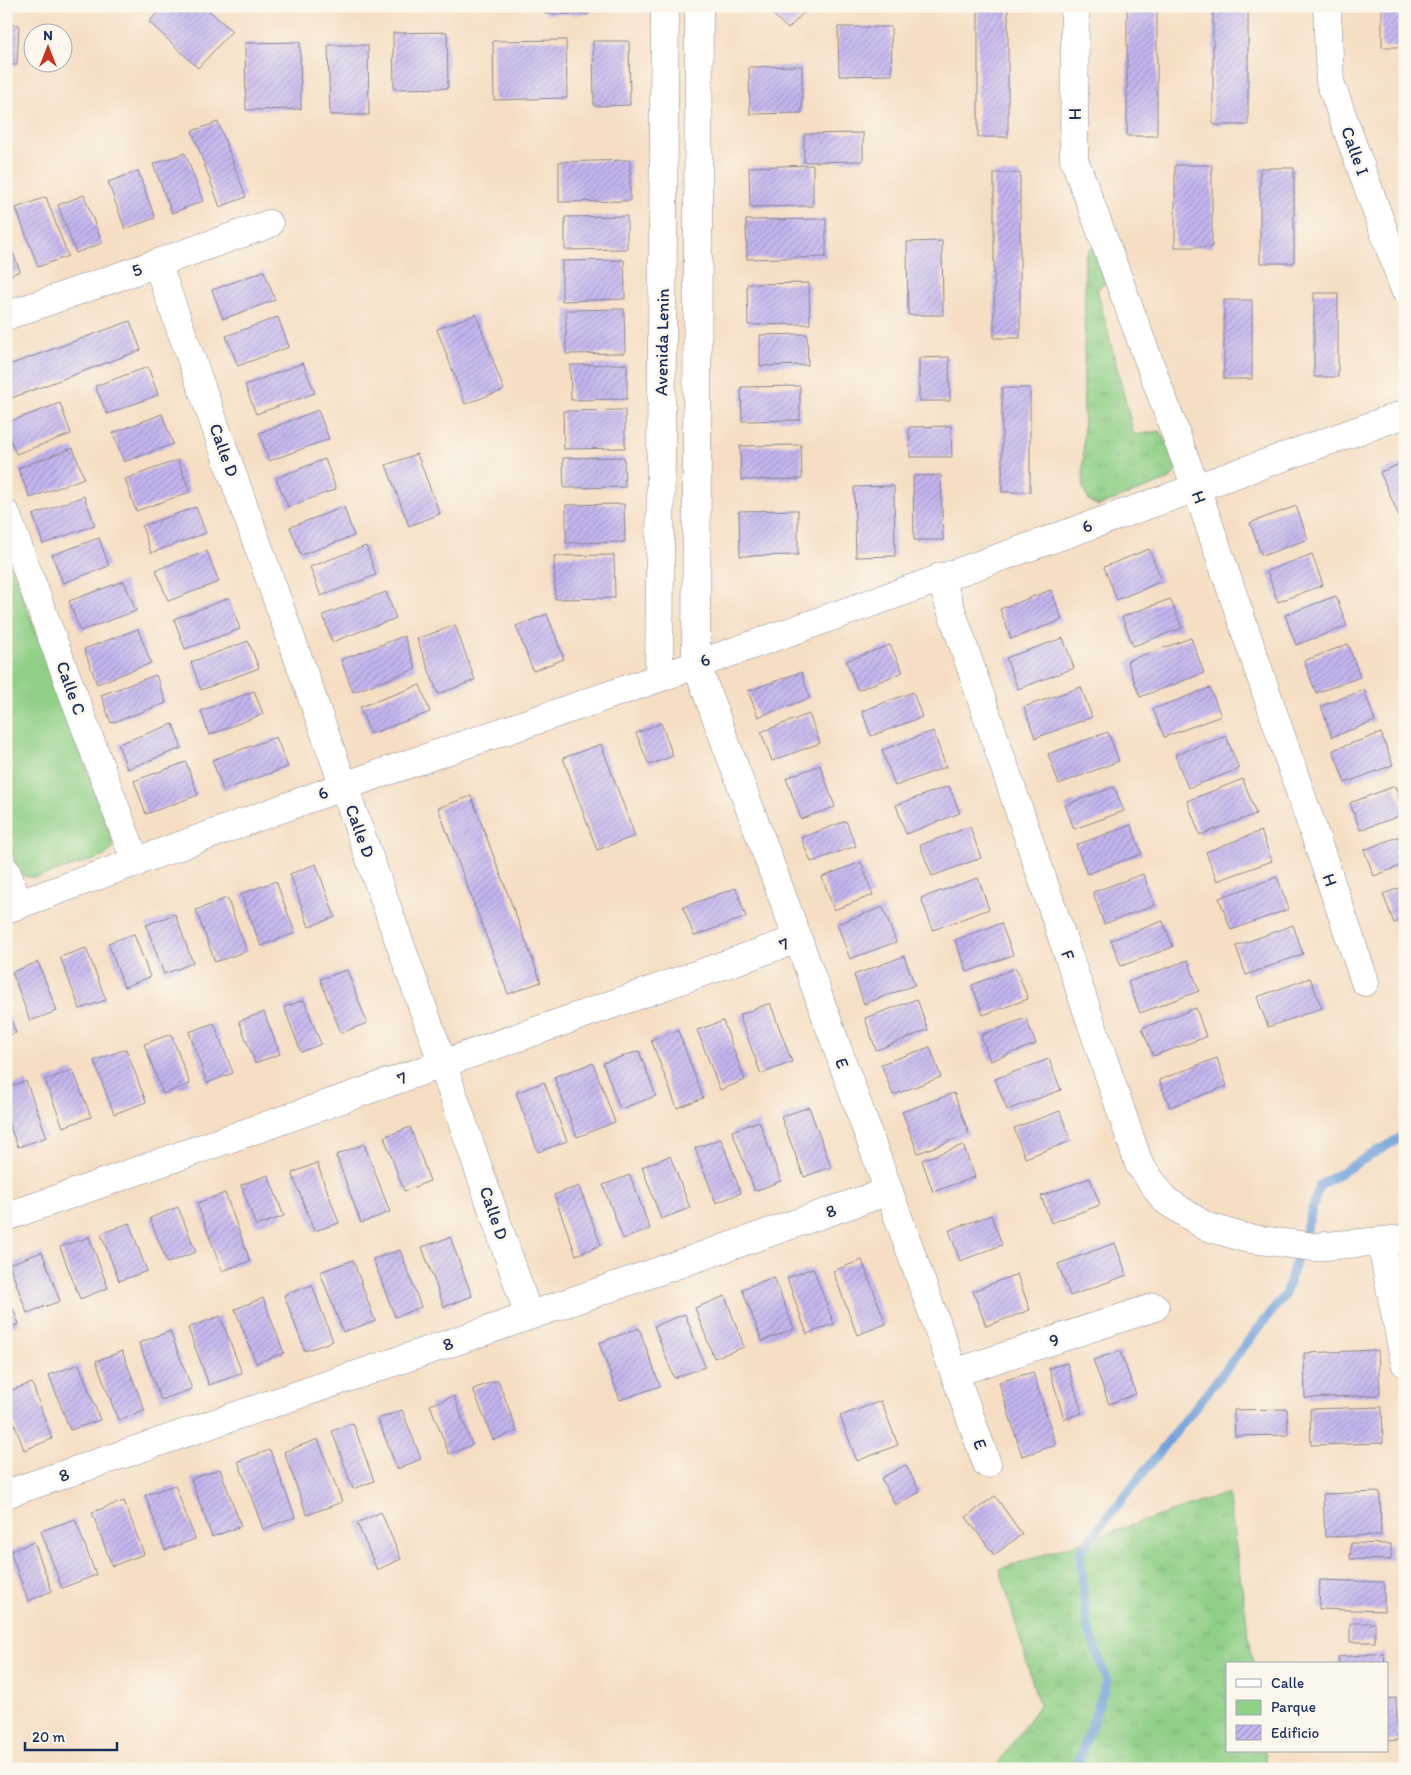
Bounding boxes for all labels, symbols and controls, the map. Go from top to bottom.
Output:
north arrow [22,22,72,72]
text: N [43,27,53,44]
street label: H [1064,108,1086,120]
street label: Calle I [1336,124,1374,178]
street label: 5 [129,258,145,282]
street label: Avenida Lenin [650,288,674,396]
street label: Calle D [204,420,244,480]
street label: H [1187,487,1211,507]
street label: 6 [1079,514,1095,538]
street label: 6 [697,648,713,672]
street label: Calle C [51,658,91,718]
street label: 6 [315,781,331,805]
street label: Calle D [340,801,380,861]
street label: H [1318,871,1342,889]
street label: 7 [776,932,792,956]
street label: F [1056,947,1080,964]
street label: E [830,1055,854,1071]
street label: 7 [394,1066,410,1090]
street label: Calle D [475,1183,513,1243]
street label: 8 [823,1199,839,1223]
street label: 9 [1046,1328,1062,1352]
street label: 8 [440,1332,456,1356]
street label: E [968,1436,992,1452]
street label: 8 [56,1463,72,1487]
legend [1226,1662,1388,1752]
text: Calle [1271,1674,1304,1692]
text: Parque [1271,1698,1316,1716]
scale bar [25,1720,118,1752]
text: Edificio [1271,1724,1319,1742]
text: 20 m [32,1728,66,1746]

